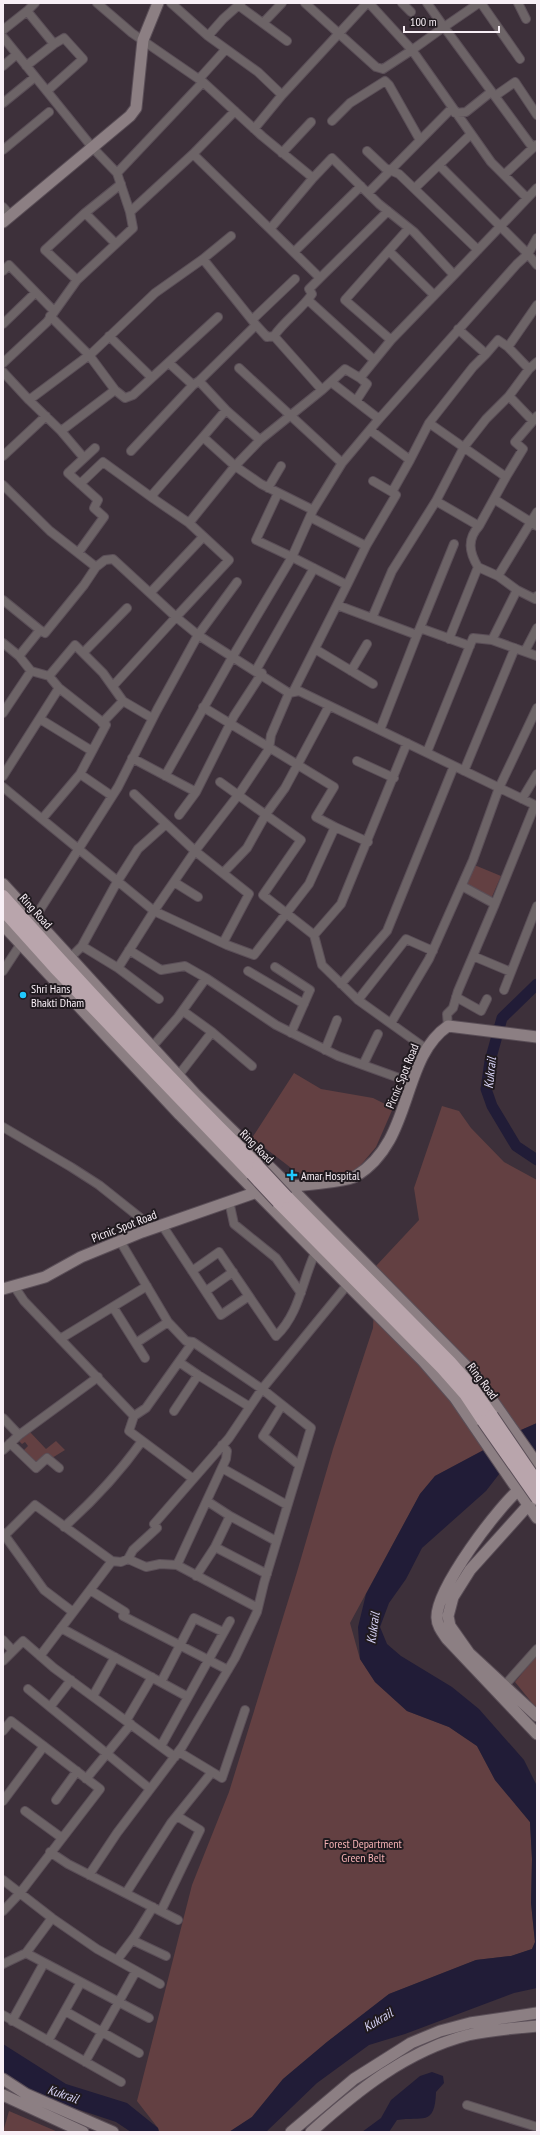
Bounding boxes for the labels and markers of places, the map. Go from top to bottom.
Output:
place label: Shri Hans Bhakti Dham [31,981,84,1010]
marker: Shri Hans Bhakti Dham [18,990,28,1000]
place label: Amar Hospital [301,1168,360,1183]
marker: Amar Hospital [286,1169,298,1181]

